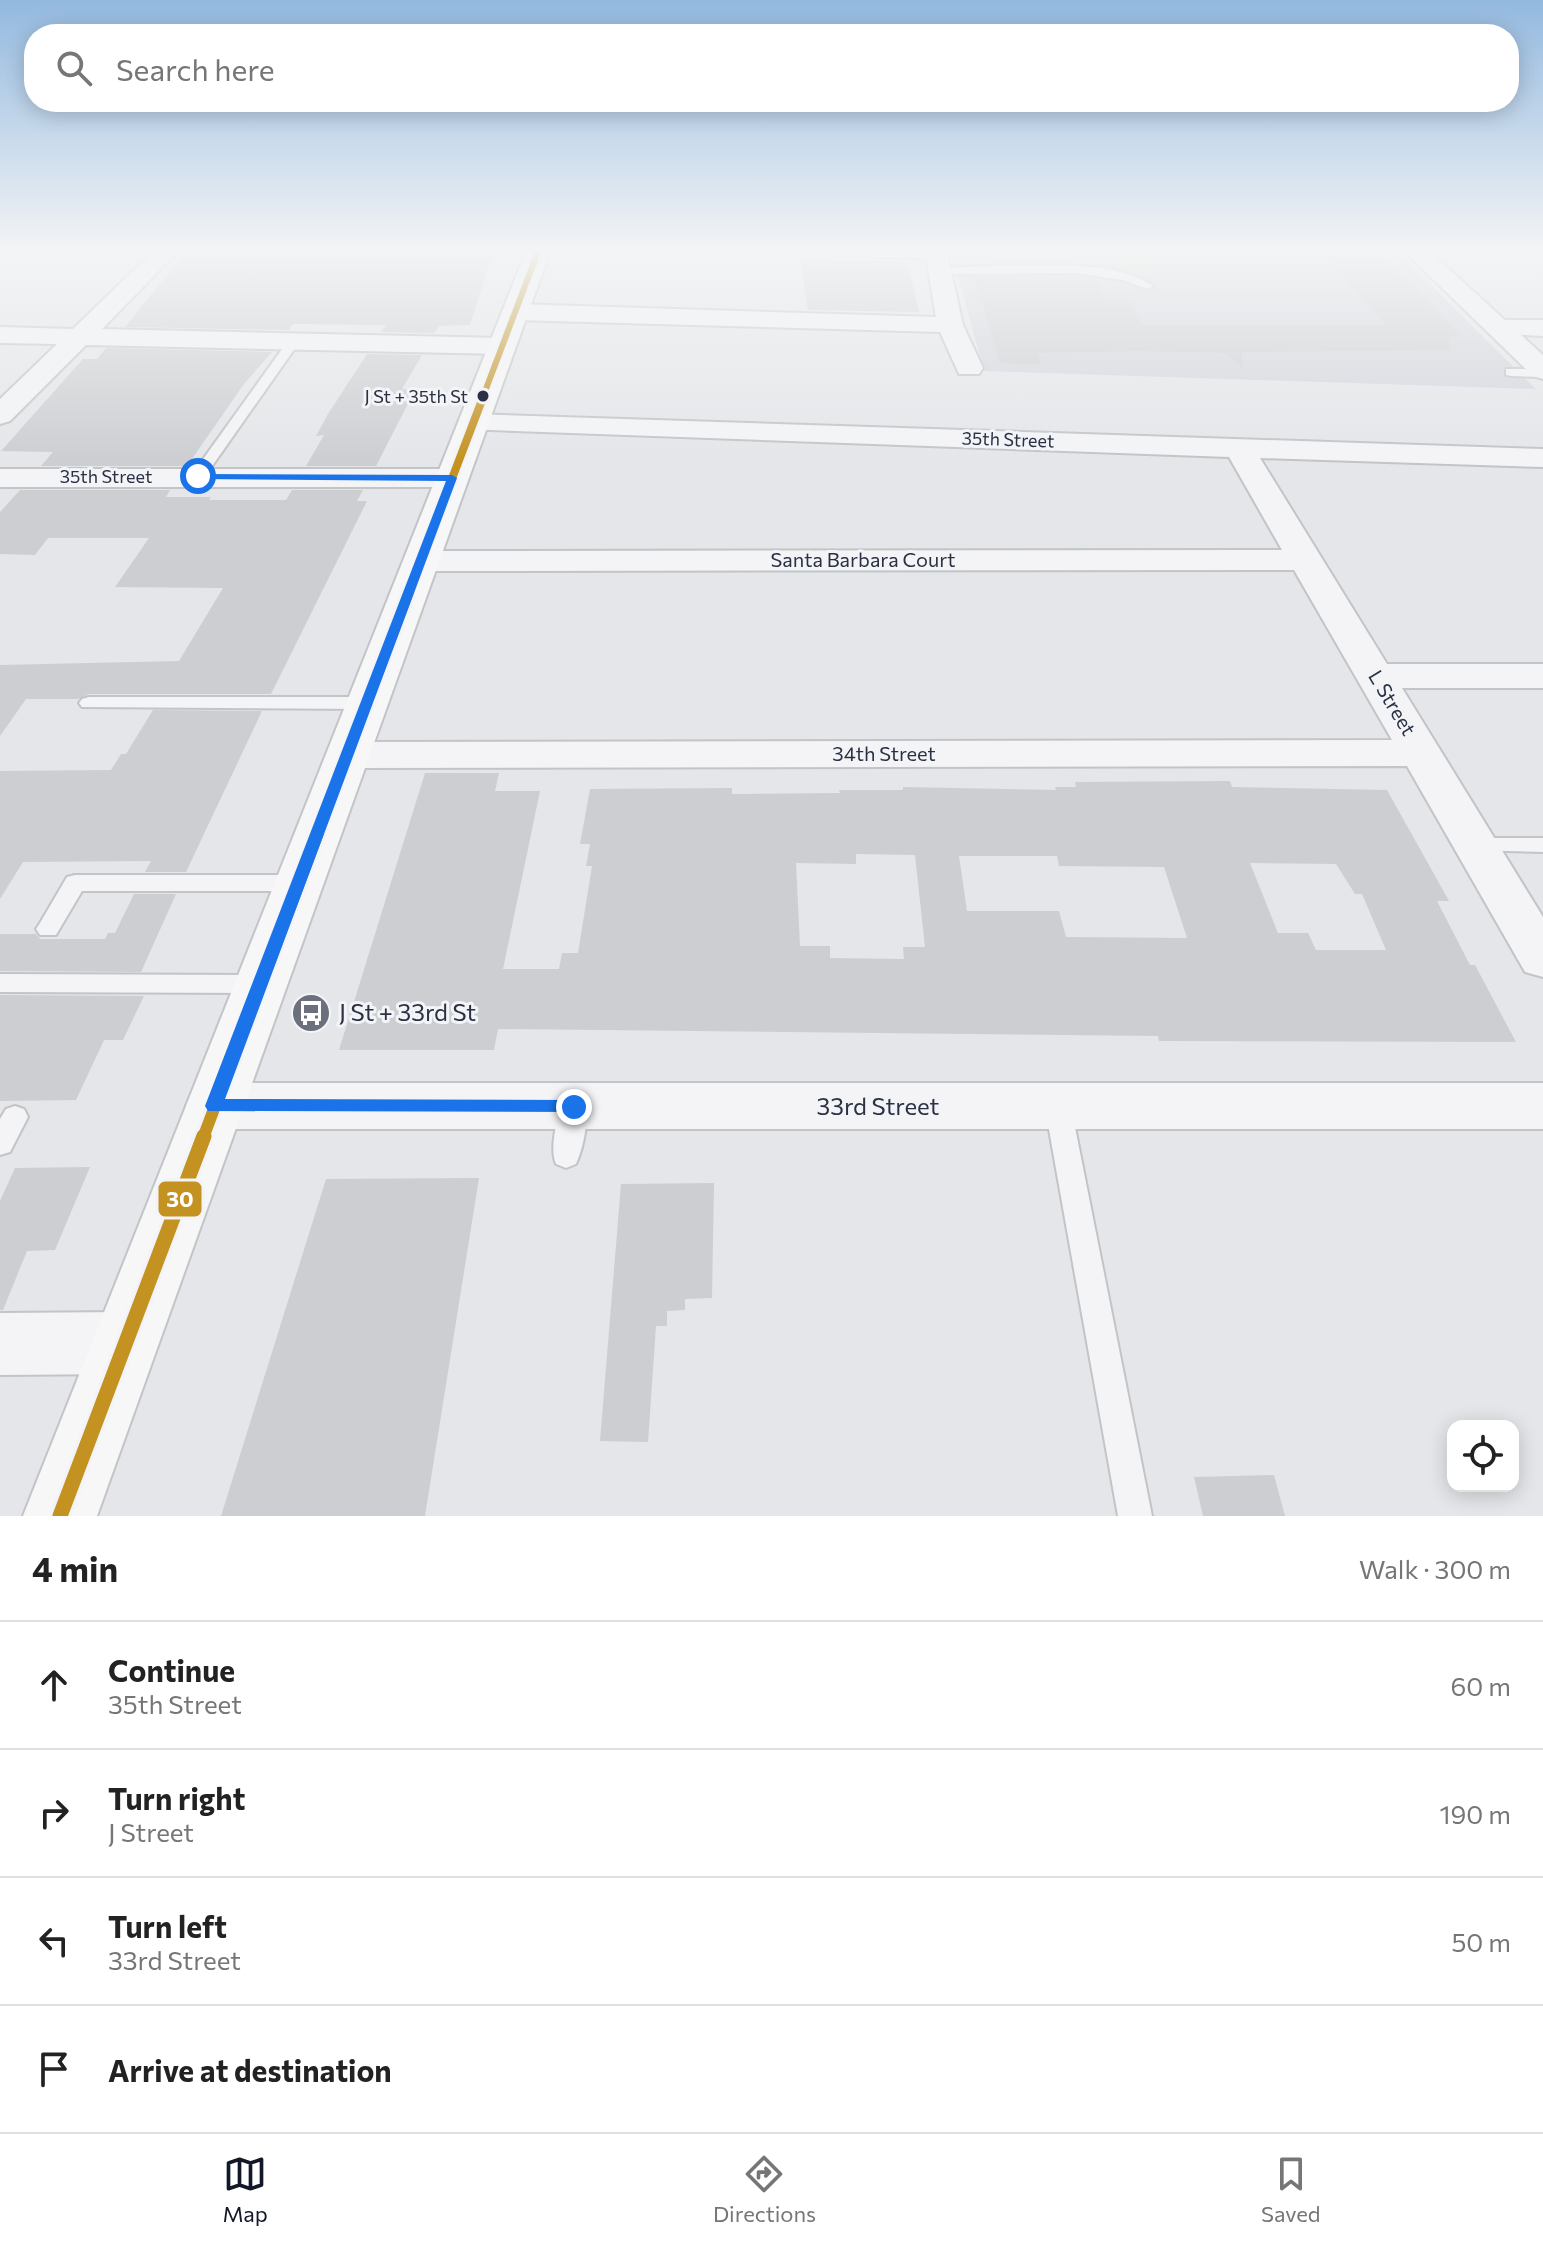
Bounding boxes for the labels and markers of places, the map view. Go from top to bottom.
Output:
place label: J St + 35th St [365,385,468,407]
marker: J St + 35th St [475,388,491,404]
bus stop icon: J St + 33rd St [290,992,332,1034]
place label: J St + 33rd St [339,997,476,1026]

